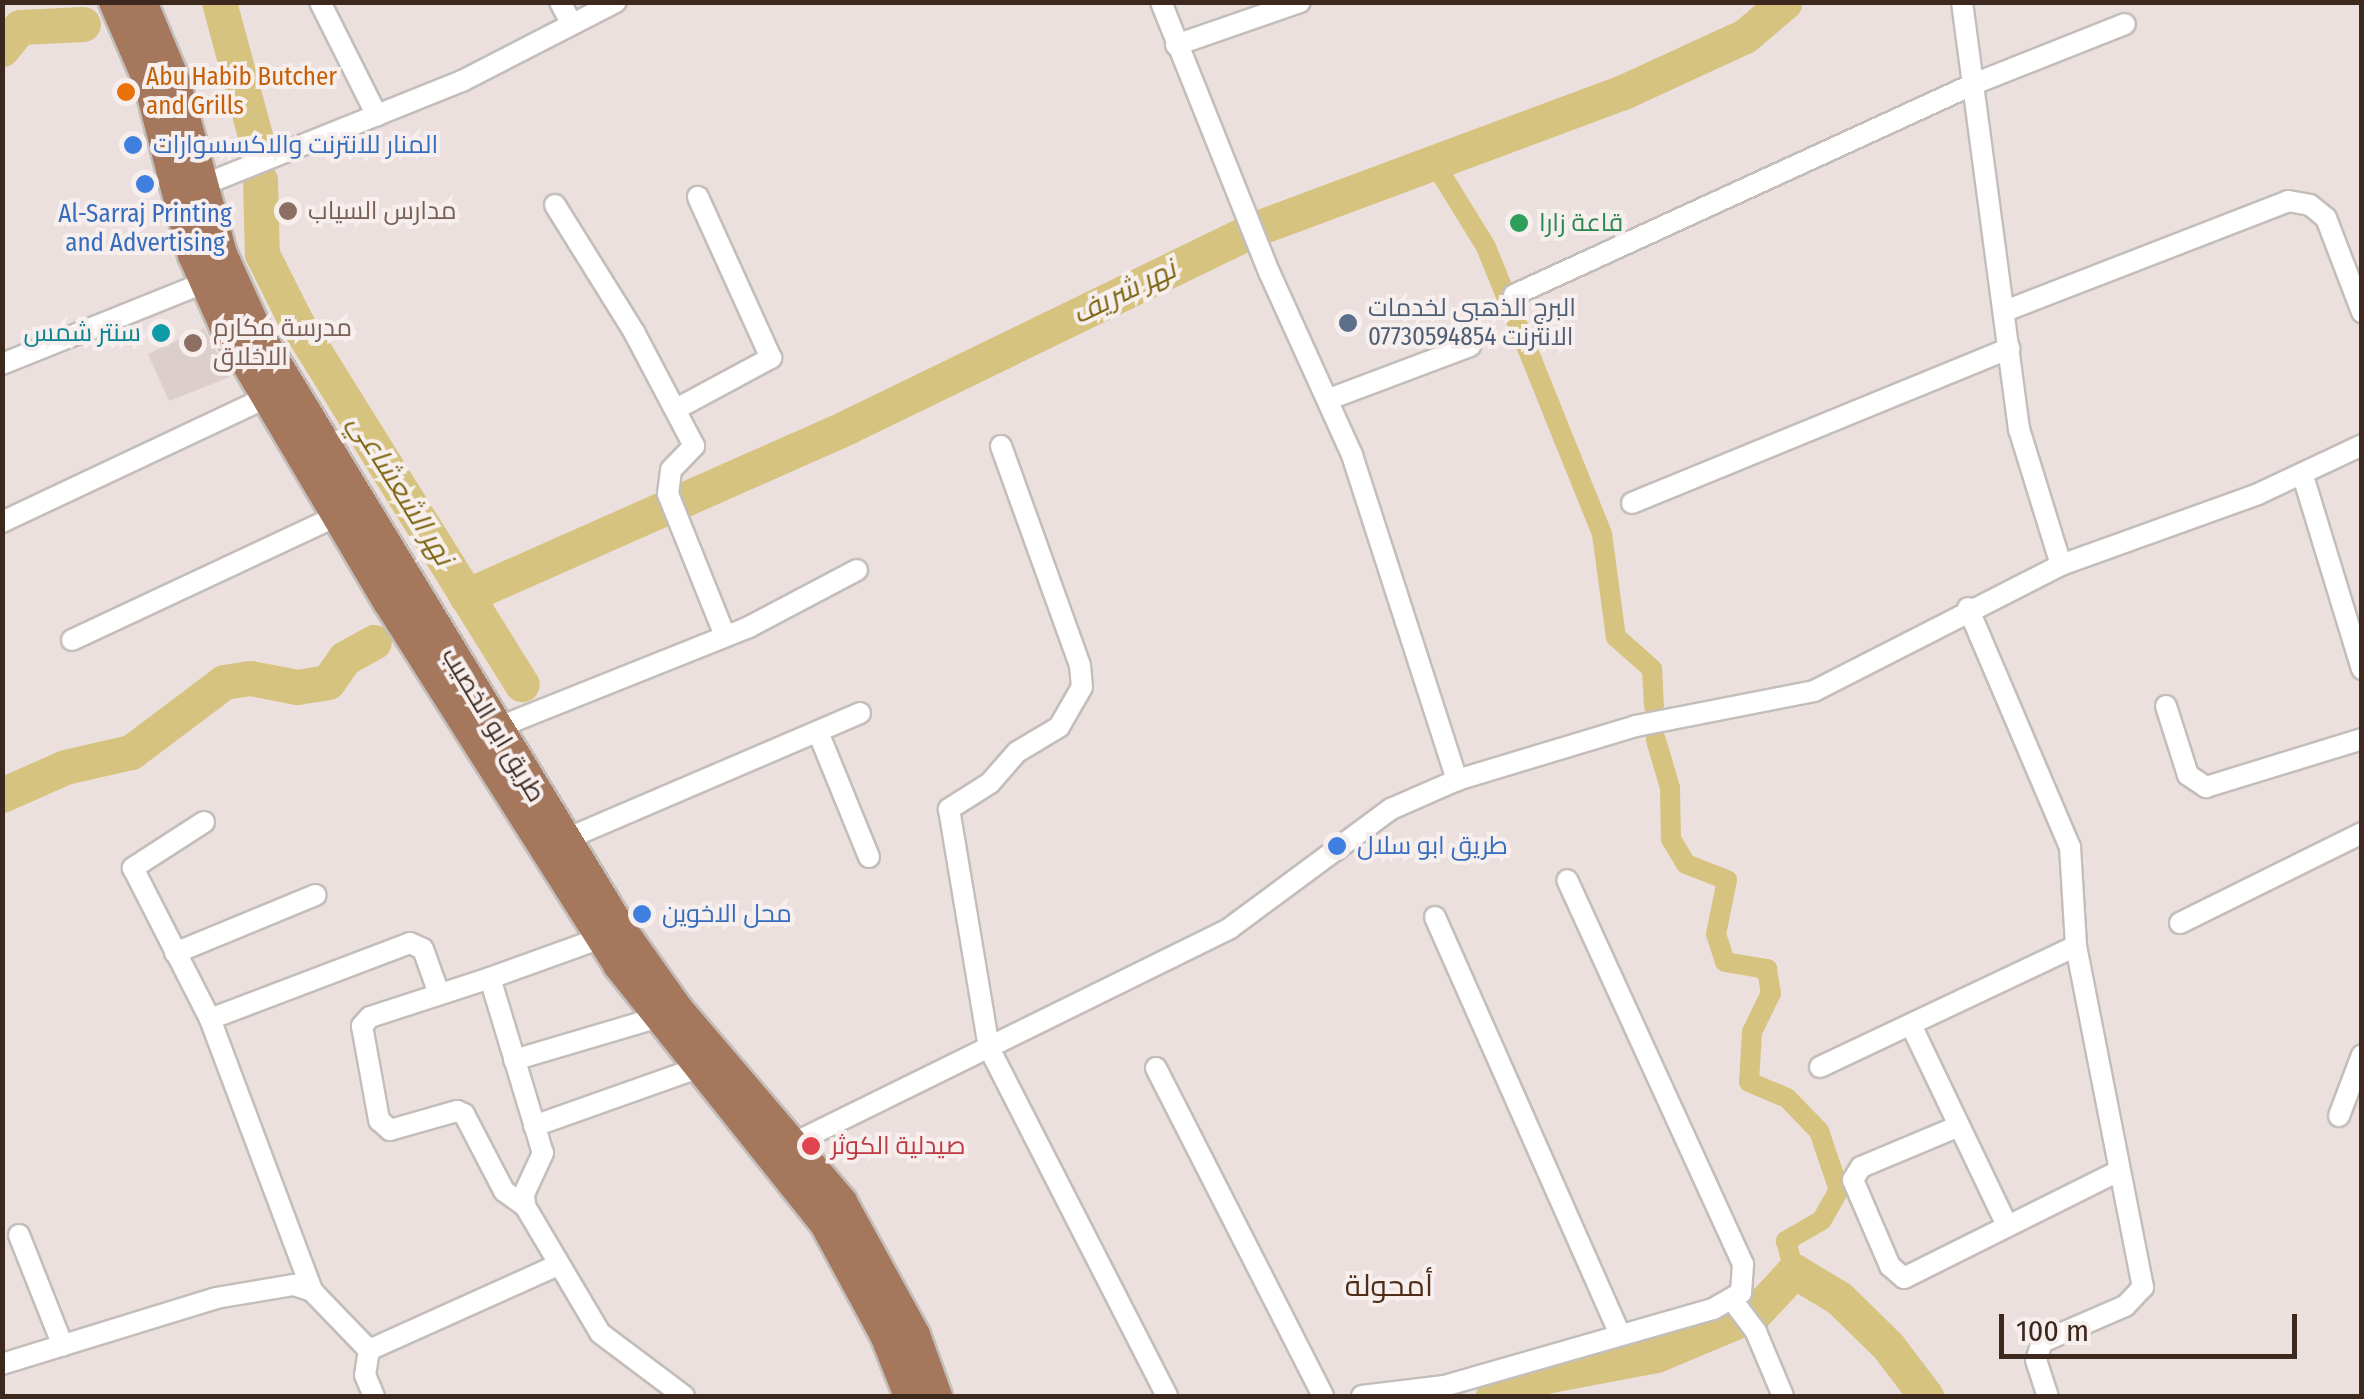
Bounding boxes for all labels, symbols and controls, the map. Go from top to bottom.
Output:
place label: Abu Habib Butcher and Grills [146,63,337,122]
marker: Abu Habib Butcher and Grills [115,81,137,103]
place label: المنار للانترنت والاكسسوارات [153,130,438,160]
marker: المنار للانترنت والاكسسوارات [122,134,144,156]
marker: Al-Sarraj Printing and Advertising [134,173,156,195]
place label: مدارس السياب [308,196,456,226]
place label: Al-Sarraj Printing and Advertising [58,200,232,259]
marker: مدارس السياب [277,200,299,222]
place label: قاعة زارا [1539,208,1623,238]
marker: قاعة زارا [1508,212,1530,234]
water label: نهر شريف [1067,253,1181,331]
place label: البرج الذهبي لخدمات الانترنت 07730594854 [1368,294,1576,353]
marker: البرج الذهبي لخدمات الانترنت 07730594854 [1337,312,1359,334]
place label: مدرسة مكارم الاخلاق [213,314,352,373]
place label: سنتر شمس [24,318,141,348]
marker: سنتر شمس [150,322,172,344]
marker: مدرسة مكارم الاخلاق [182,332,204,354]
water label: نهر الشعشاعي [341,408,461,572]
street label: طريق ابو الخصيب [435,642,551,808]
place label: طريق ابو سلال [1357,831,1508,861]
marker: طريق ابو سلال [1326,835,1348,857]
place label: محل الاخوين [662,899,792,929]
marker: محل الاخوين [631,903,653,925]
place label: صيدلية الكوثر [831,1131,965,1161]
marker: صيدلية الكوثر [800,1135,822,1157]
district label: أمحولة [1345,1268,1433,1304]
scale bar [2004,1294,2302,1356]
text: 100 m [2016,1313,2089,1349]

